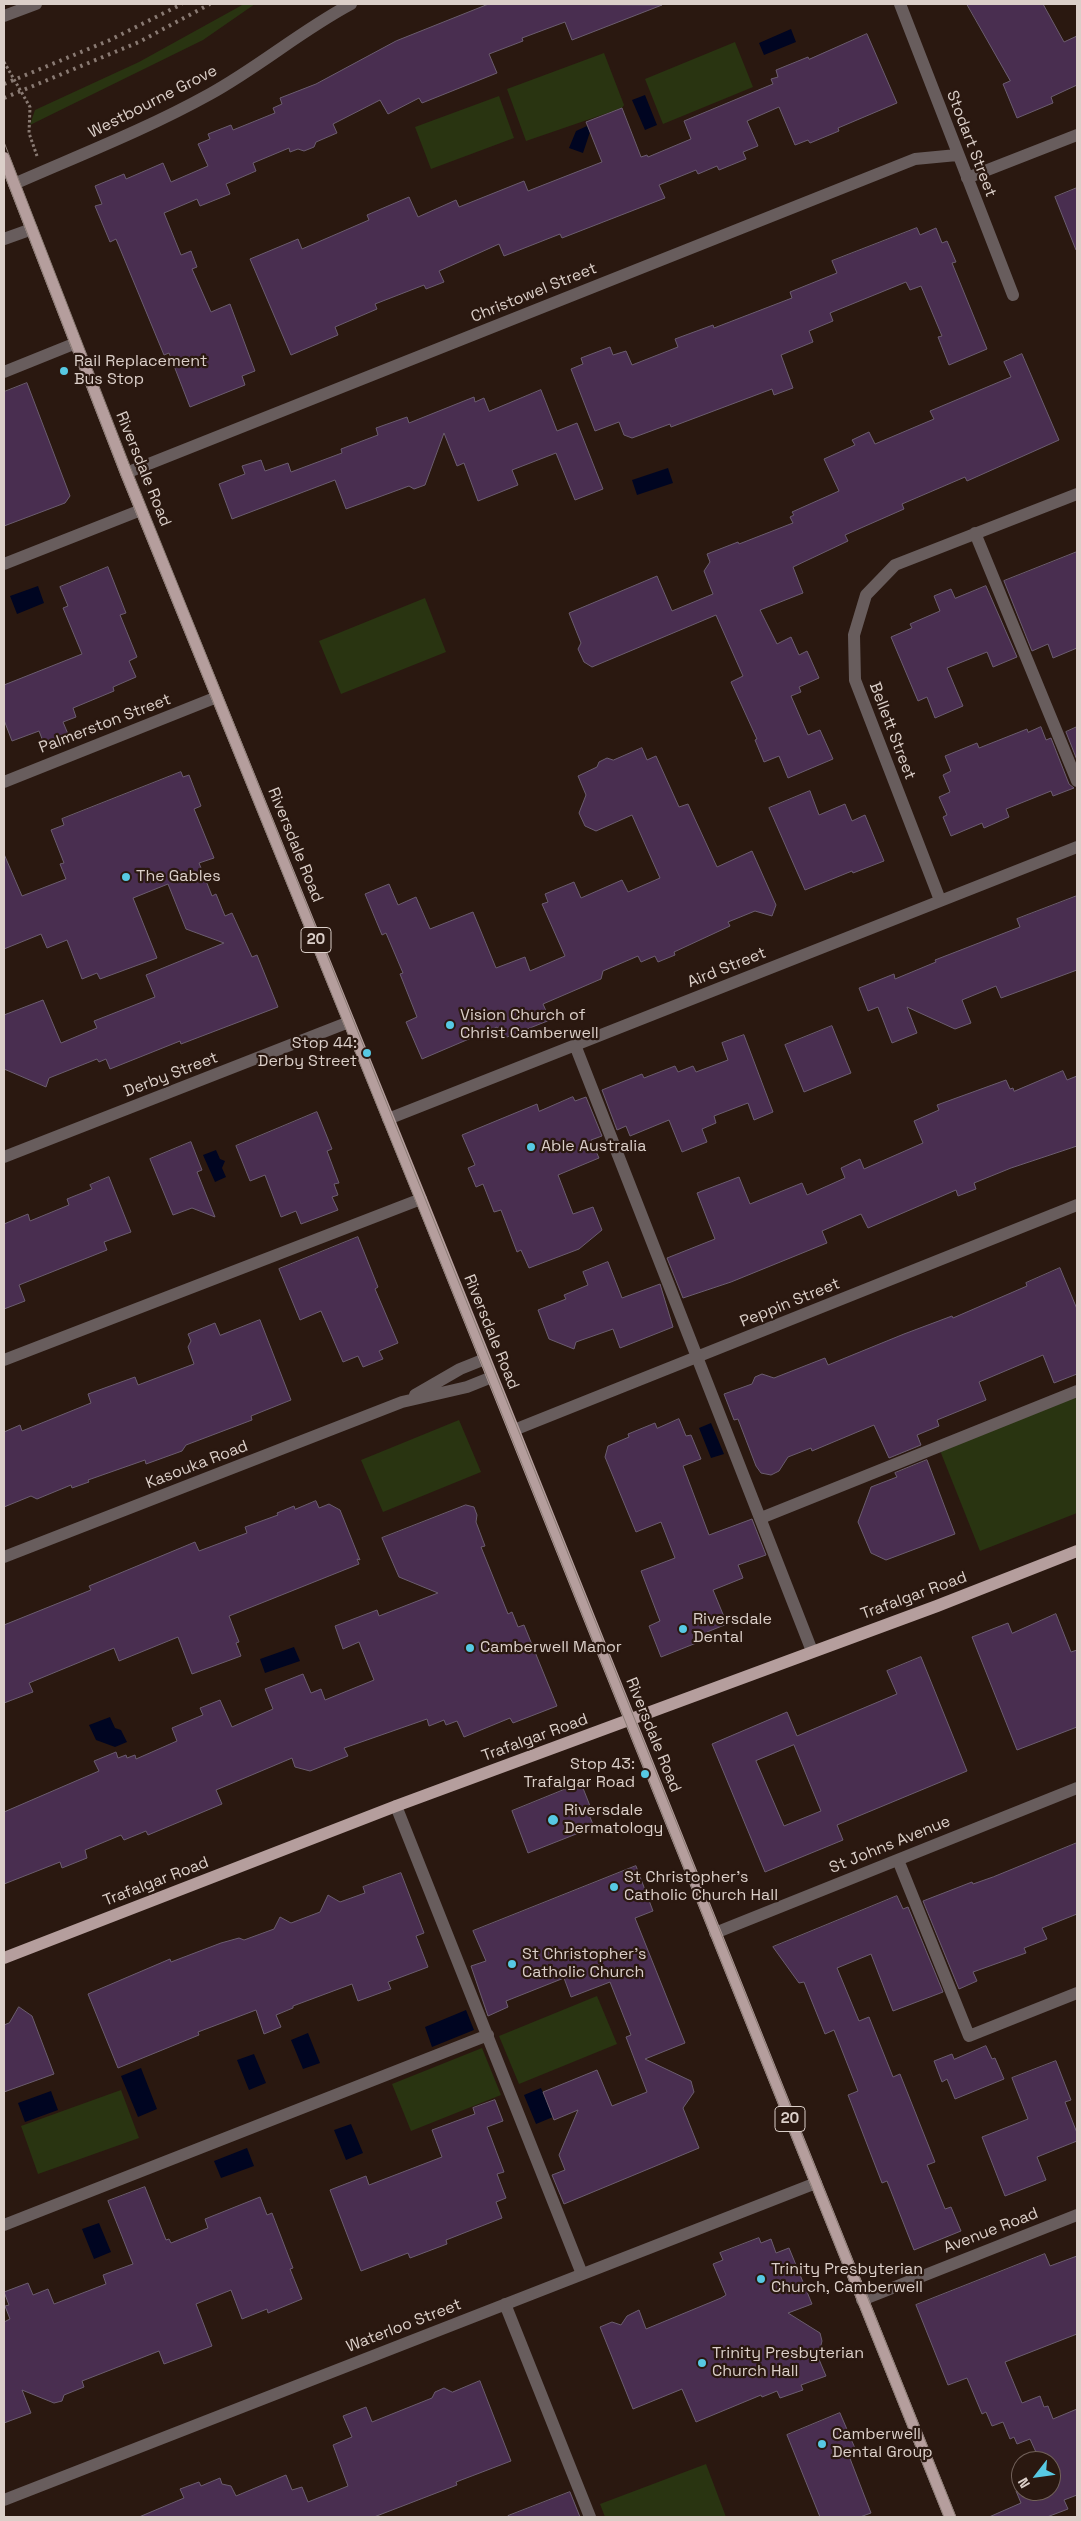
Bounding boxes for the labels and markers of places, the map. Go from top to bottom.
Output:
place label: Rail Replacement Bus Stop [74,352,207,390]
marker: Rail Replacement Bus Stop [58,365,70,377]
place label: The Gables [136,867,221,887]
marker: The Gables [120,871,132,883]
place label: Vision Church of Christ Camberwell [460,1006,599,1044]
marker: Vision Church of Christ Camberwell [444,1019,456,1031]
place label: Stop 44: Derby Street [258,1034,357,1072]
marker: Stop 44: Derby Street [361,1047,373,1059]
place label: Able Australia [541,1137,646,1157]
marker: Able Australia [525,1141,537,1153]
place label: Riversdale Dental [693,1610,772,1648]
marker: Riversdale Dental [677,1623,689,1635]
place label: Camberwell Manor [480,1638,622,1658]
marker: Camberwell Manor [464,1642,476,1654]
place label: Stop 43: Trafalgar Road [523,1755,635,1793]
marker: Stop 43: Trafalgar Road [639,1768,651,1780]
place label: Riversdale Dermatology [564,1801,663,1839]
marker: Riversdale Dermatology [546,1813,560,1827]
place label: St Christopher's Catholic Church Hall [624,1868,778,1906]
marker: St Christopher's Catholic Church Hall [608,1881,620,1893]
place label: St Christopher's Catholic Church [522,1945,647,1983]
marker: St Christopher's Catholic Church [506,1958,518,1970]
place label: Trinity Presbyterian Church, Camberwell [771,2260,923,2298]
marker: Trinity Presbyterian Church, Camberwell [755,2273,767,2285]
place label: Trinity Presbyterian Church Hall [712,2344,864,2382]
marker: Trinity Presbyterian Church Hall [696,2357,708,2369]
place label: Camberwell Dental Group [832,2425,932,2463]
marker: Camberwell Dental Group [816,2438,828,2450]

